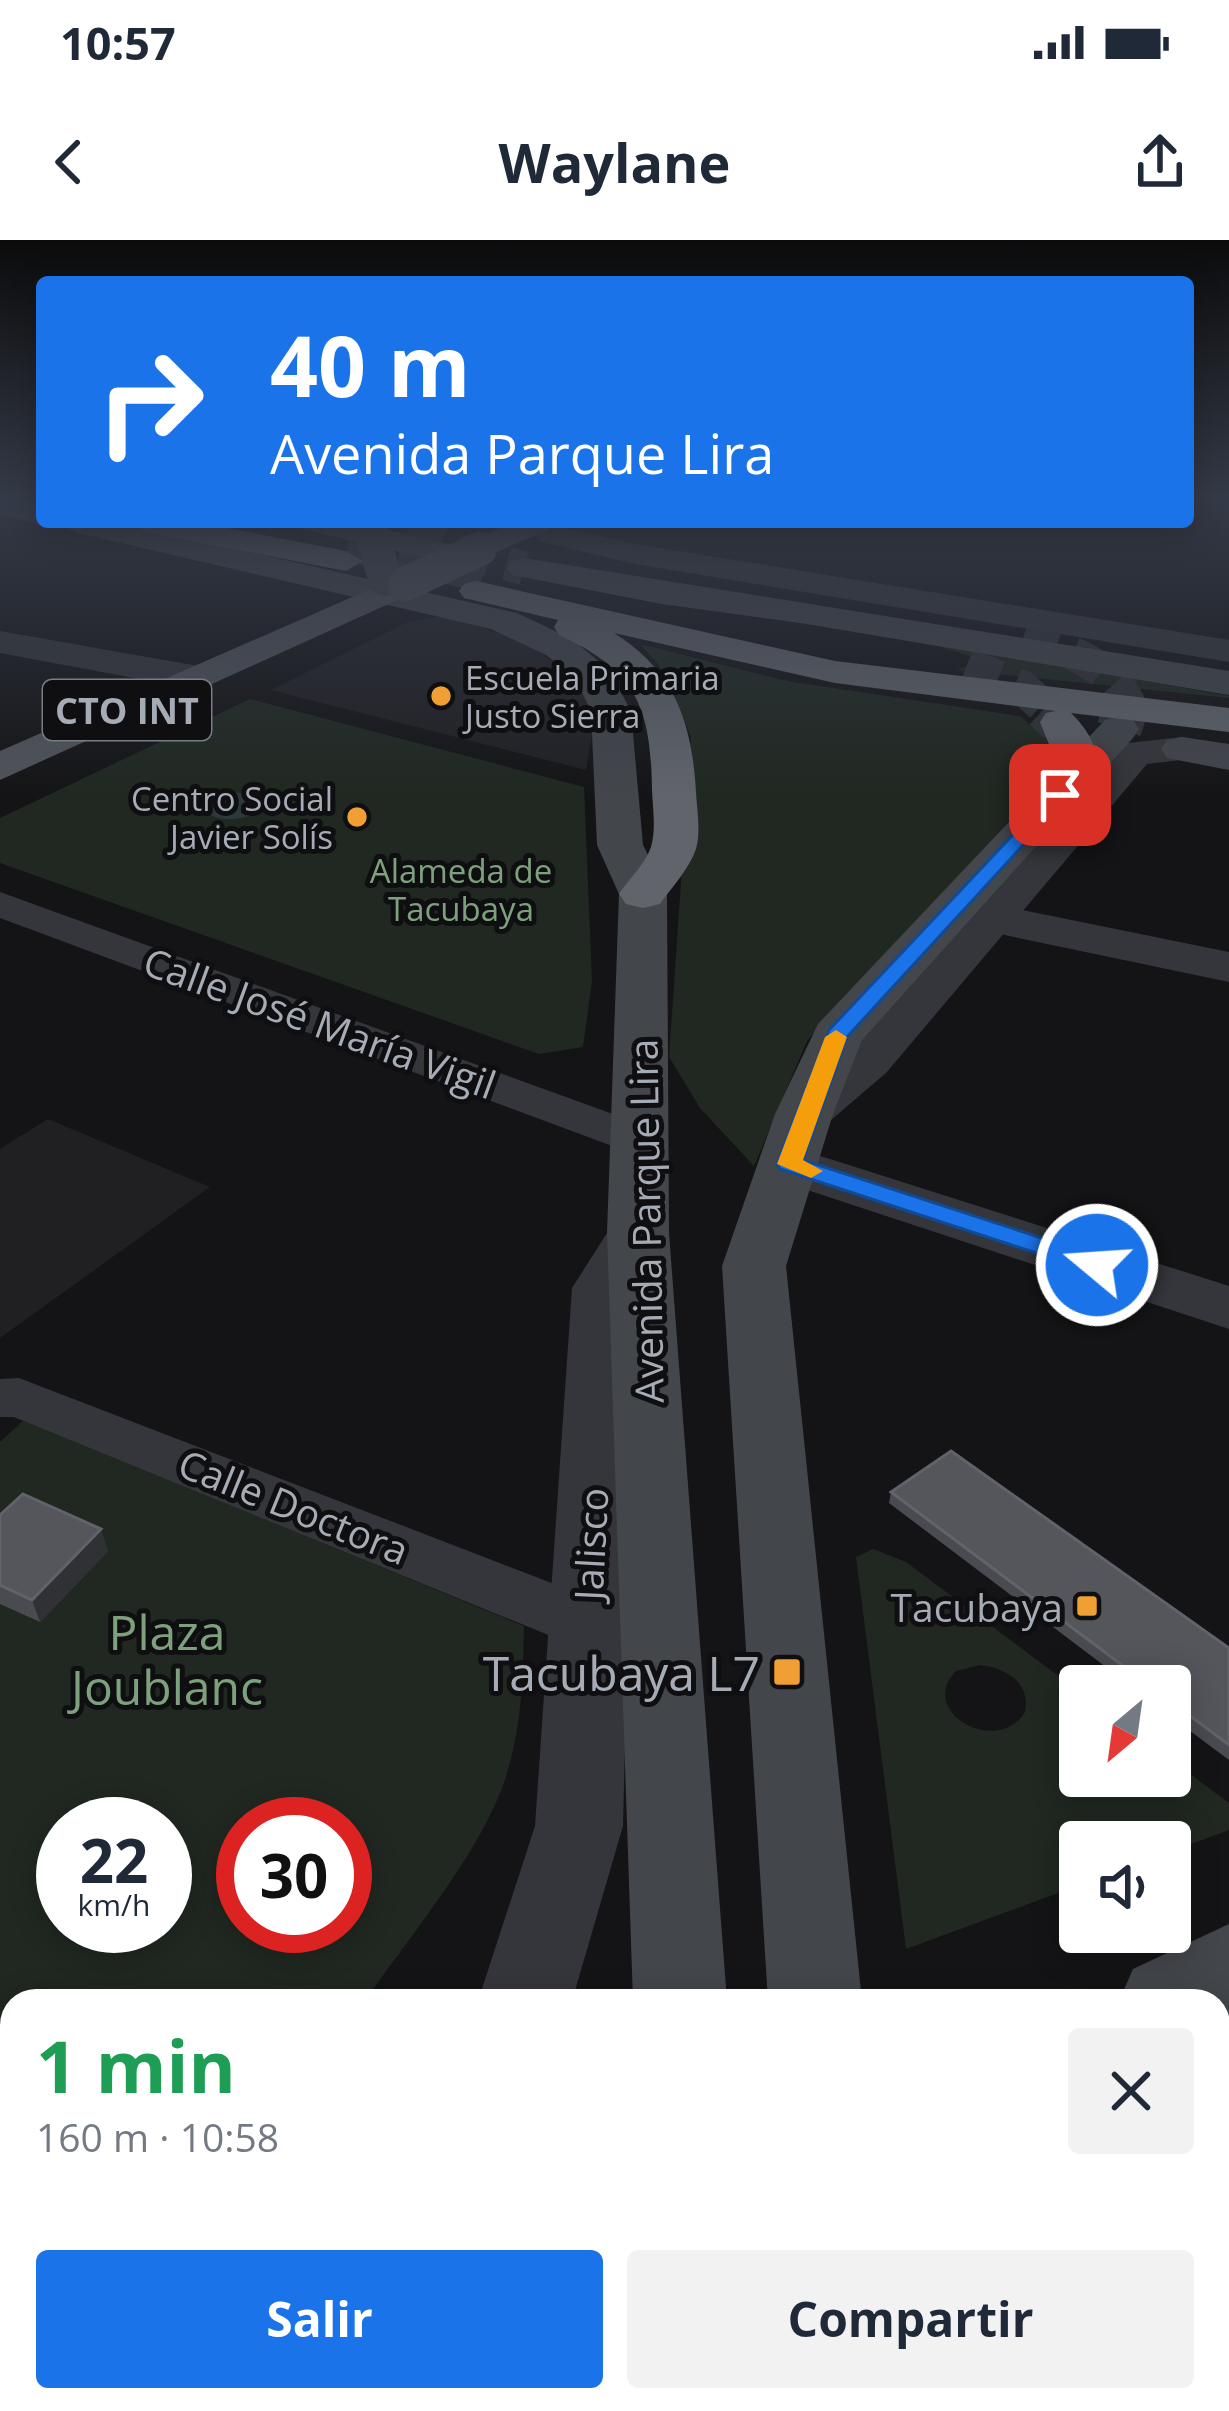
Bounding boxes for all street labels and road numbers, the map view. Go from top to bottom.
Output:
road number: CTO INT [43,680,211,740]
street label: Calle José María Vigil [137,934,503,1110]
street label: Avenida Parque Lira [615,1038,675,1404]
street label: Calle Doctora [171,1436,417,1576]
street label: Jalisco [560,1486,619,1606]

